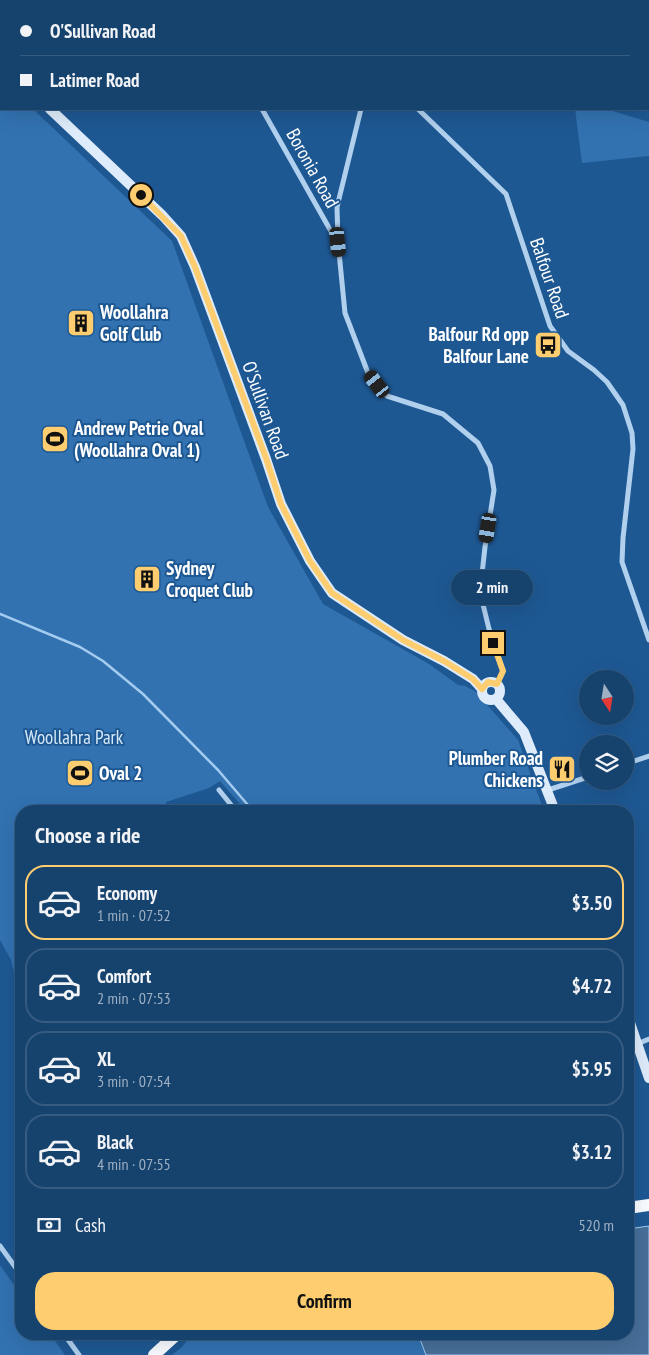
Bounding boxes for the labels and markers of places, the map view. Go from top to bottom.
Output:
place label: Woollahra Golf Club [99,300,169,346]
building icon: Woollahra Golf Club [66,308,96,338]
place label: Balfour Rd opp Balfour Lane [428,322,529,368]
bus stop icon: Balfour Rd opp Balfour Lane [533,330,563,360]
place label: Andrew Petrie Oval (Woollahra Oval 1) [73,416,204,462]
sports icon: Andrew Petrie Oval (Woollahra Oval 1) [40,424,70,454]
place label: Sydney Croquet Club [166,556,253,602]
building icon: Sydney Croquet Club [132,564,162,594]
place label: Plumber Road Chickens [449,746,543,792]
restaurant icon: Plumber Road Chickens [547,754,577,784]
sports icon: Oval 2 [65,758,95,788]
place label: Oval 2 [99,761,142,785]

